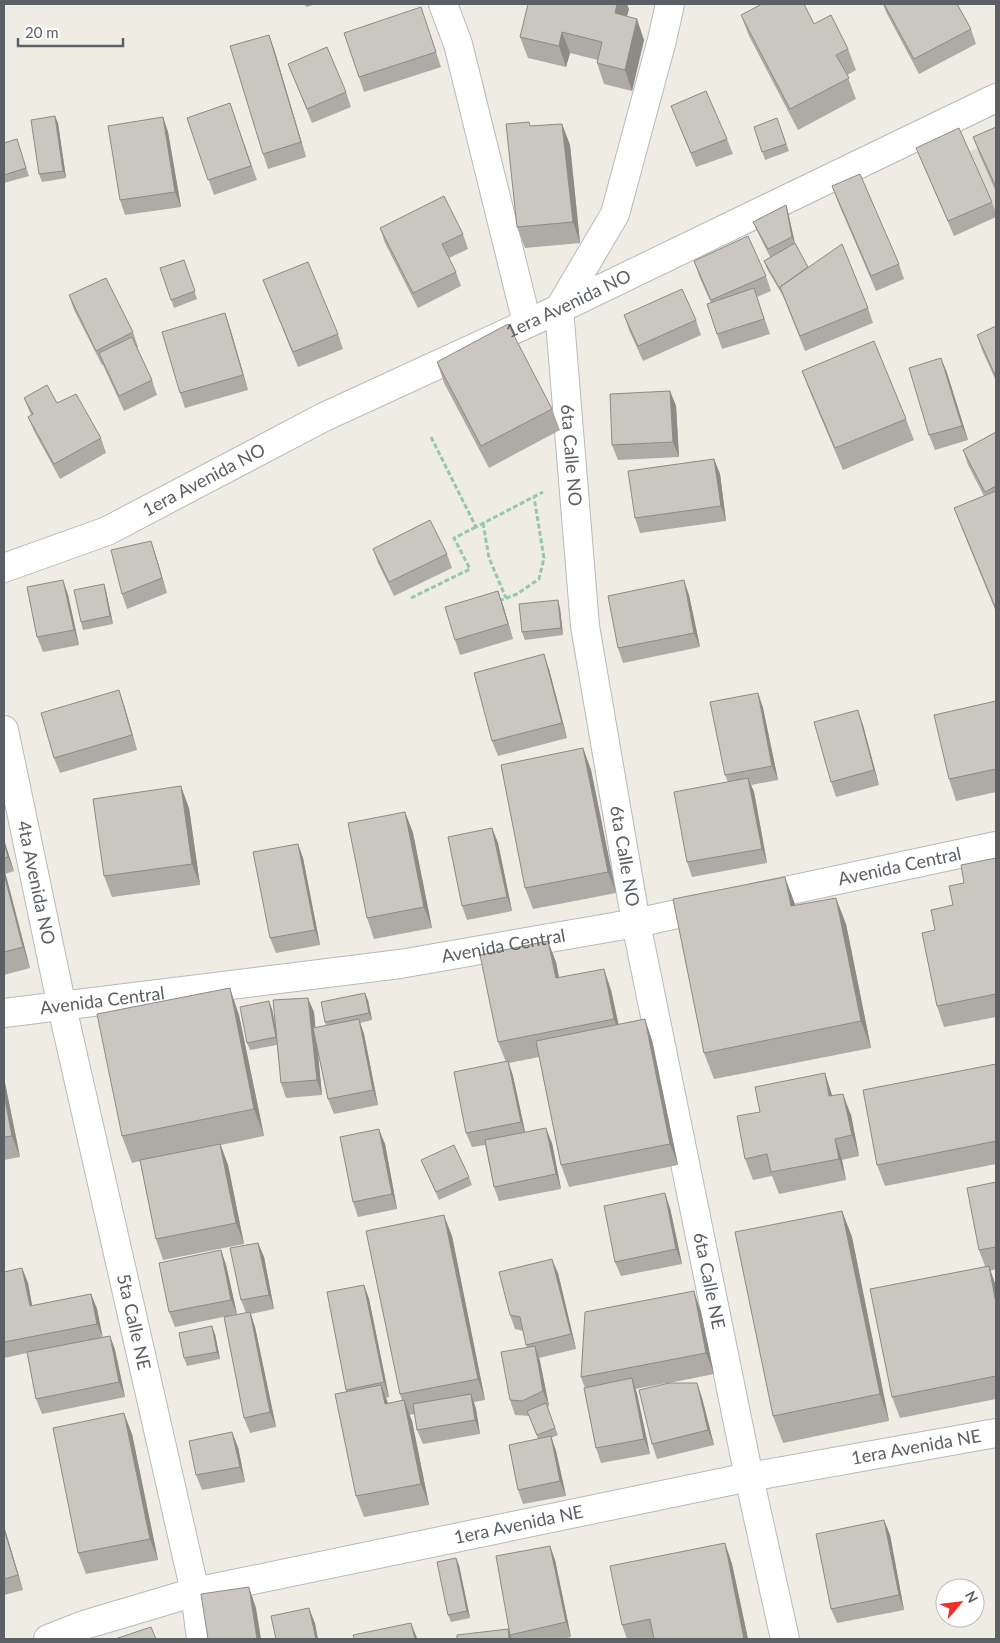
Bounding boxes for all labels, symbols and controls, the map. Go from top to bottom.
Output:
scale bar [18,15,122,47]
text: 20 m [25,23,59,41]
street label: 1era Avenida NO [502,264,634,342]
street label: 6ta Calle NO [557,403,587,507]
street label: 1era Avenida NO [138,438,269,520]
street label: 6ta Calle NO [606,804,645,908]
street label: 4ta Avenida NO [13,819,61,946]
street label: Avenida Central [836,842,963,890]
street label: Avenida Central [440,923,567,967]
street label: Avenida Central [39,981,166,1018]
street label: 6ta Calle NE [689,1230,731,1331]
street label: 5ta Calle NE [113,1271,156,1372]
street label: 1era Avenida NE [849,1424,983,1469]
street label: 1era Avenida NE [452,1500,585,1548]
north arrow [935,1578,985,1628]
text: N [962,1588,982,1605]

